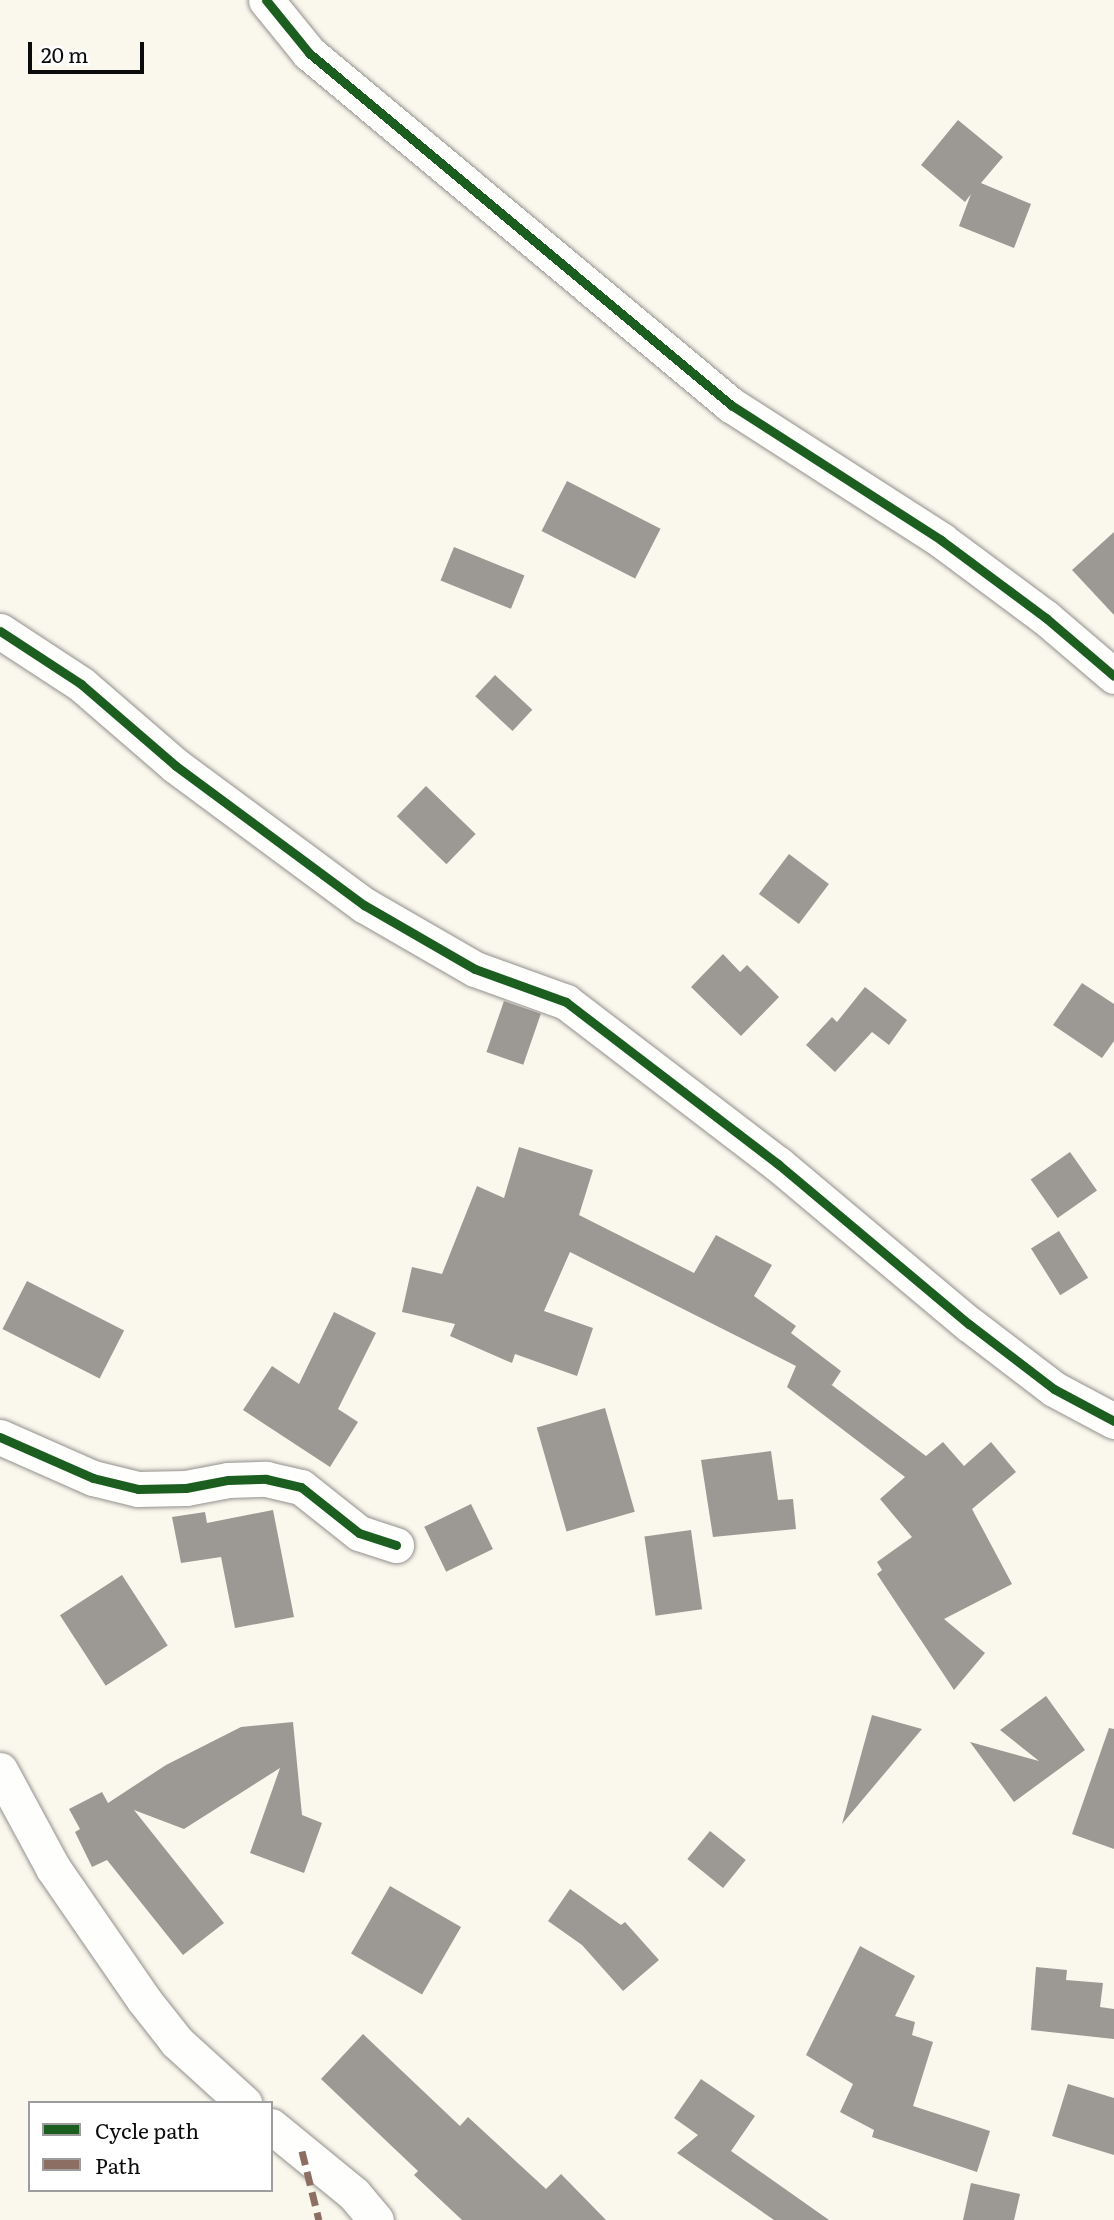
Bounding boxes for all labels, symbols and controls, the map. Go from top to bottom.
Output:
scale bar [32,28,147,72]
text: 20 m [41,38,88,69]
legend [28,2101,273,2192]
text: Cycle path [95,2114,199,2145]
text: Path [95,2149,141,2180]

